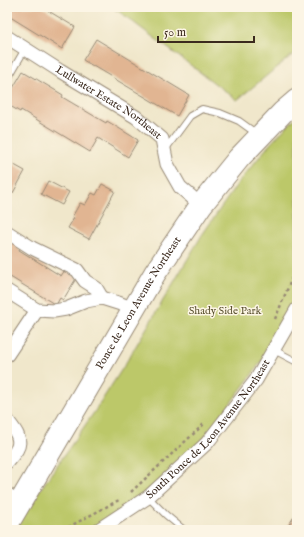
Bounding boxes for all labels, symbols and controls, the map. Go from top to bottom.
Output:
scale bar [158,18,254,44]
text: 50 m [164,25,186,40]
street label: Lullwater Estate Northeast [53,63,165,143]
street label: Ponce de Leon Avenue Northeast [93,234,185,372]
park label: Shady Side Park [189,304,261,318]
street label: South Ponce de Leon Avenue Northeast [143,357,273,502]

